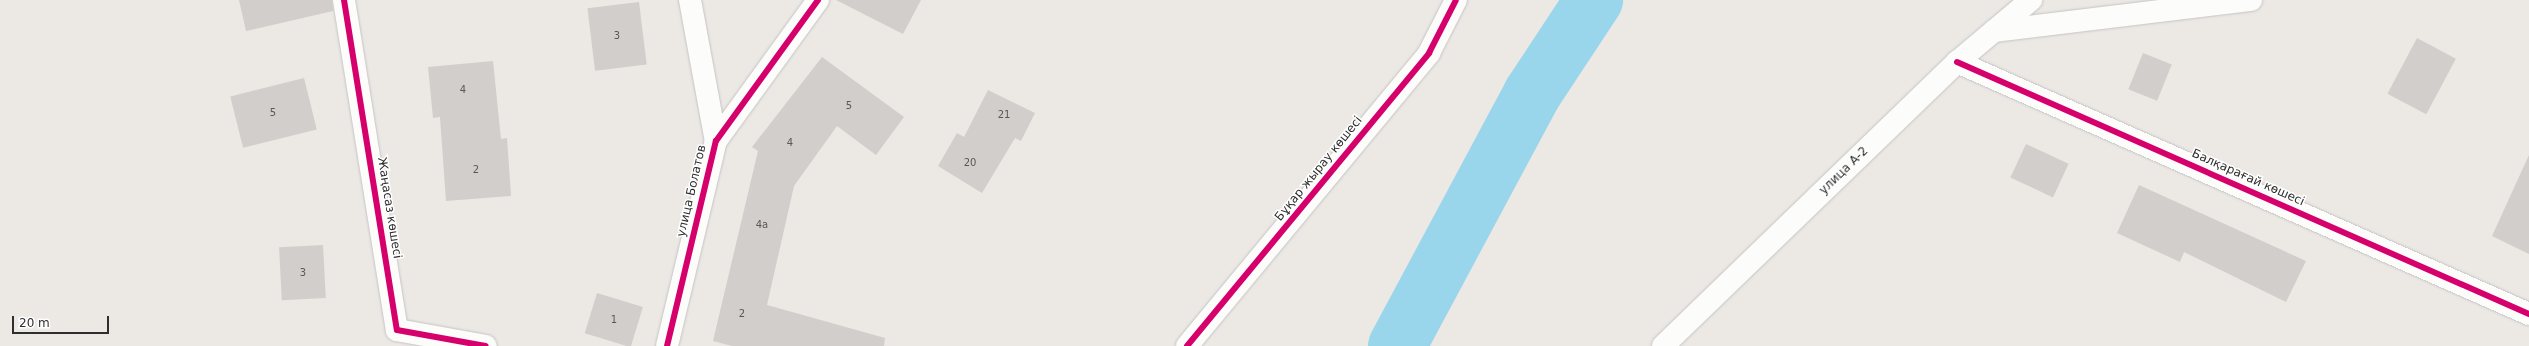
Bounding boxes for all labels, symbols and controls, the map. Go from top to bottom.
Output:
house number: 3 [614,30,620,42]
house number: 4 [460,84,466,96]
house number: 5 [846,100,852,112]
house number: 5 [270,107,276,119]
house number: 21 [998,109,1010,121]
street label: Бұқар жырау көшесі [1272,114,1366,224]
house number: 4 [787,137,793,149]
street label: улица Болатов [674,144,710,238]
street label: улица А-2 [1817,144,1871,198]
street label: Балқарағай көшесі [2189,147,2307,209]
street label: Жаңасаз көшесі [374,156,404,260]
house number: 20 [964,157,976,169]
house number: 2 [473,164,479,176]
house number: 4а [756,219,768,231]
house number: 3 [300,267,306,279]
scale bar [14,308,111,334]
house number: 2 [739,308,745,320]
house number: 1 [611,314,617,326]
text: 20 m [19,316,50,330]

